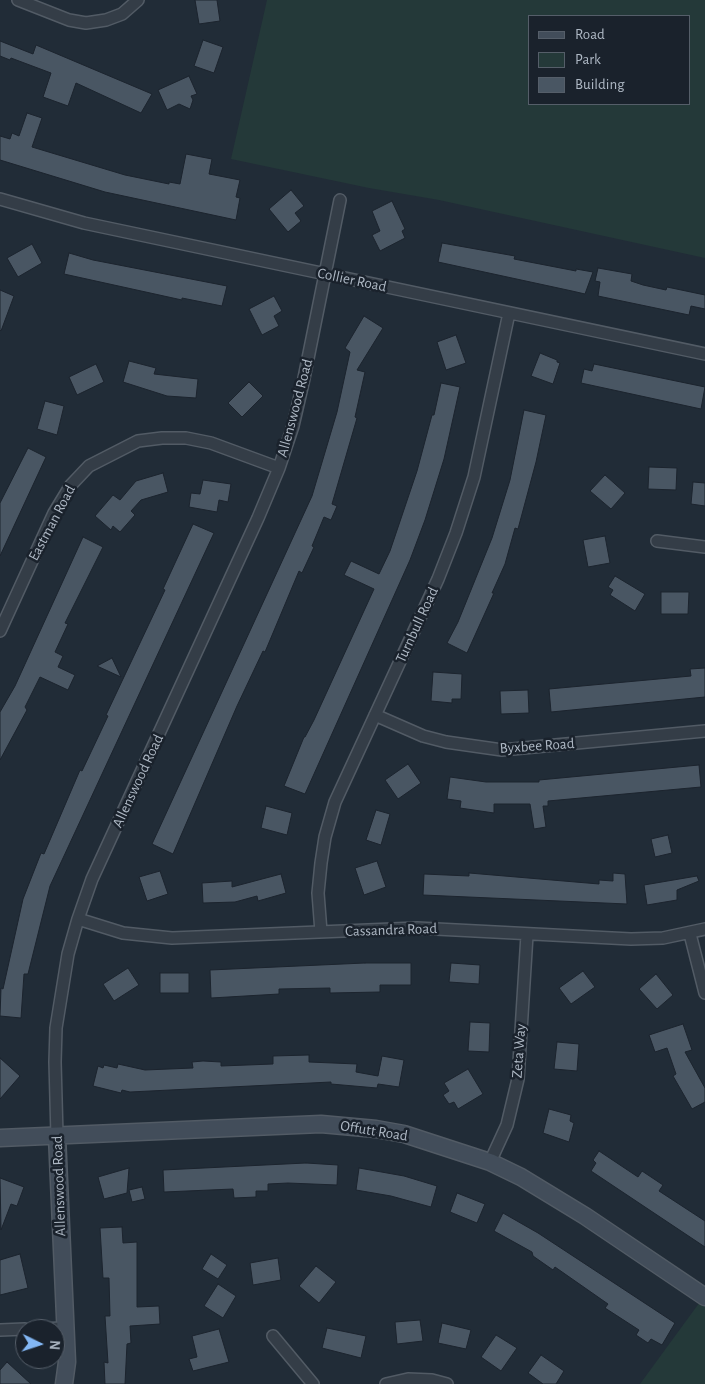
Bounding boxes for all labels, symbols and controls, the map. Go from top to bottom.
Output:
legend [528,15,690,105]
text: Road [575,27,605,42]
text: Park [575,52,601,67]
text: Building [575,77,625,92]
street label: Collier Road [316,264,388,296]
street label: Allenswood Road [273,357,317,459]
street label: Eastman Road [25,482,79,564]
street label: Turnbull Road [392,584,442,666]
street label: Allenswood Road [109,731,167,831]
street label: Byxbee Road [499,734,575,758]
street label: Cassandra Road [345,919,437,941]
street label: Zeta Way [508,1023,530,1079]
street label: Offutt Road [339,1117,409,1145]
street label: Allenswood Road [48,1135,70,1237]
north arrow [15,1319,65,1369]
text: N [47,1340,61,1350]

